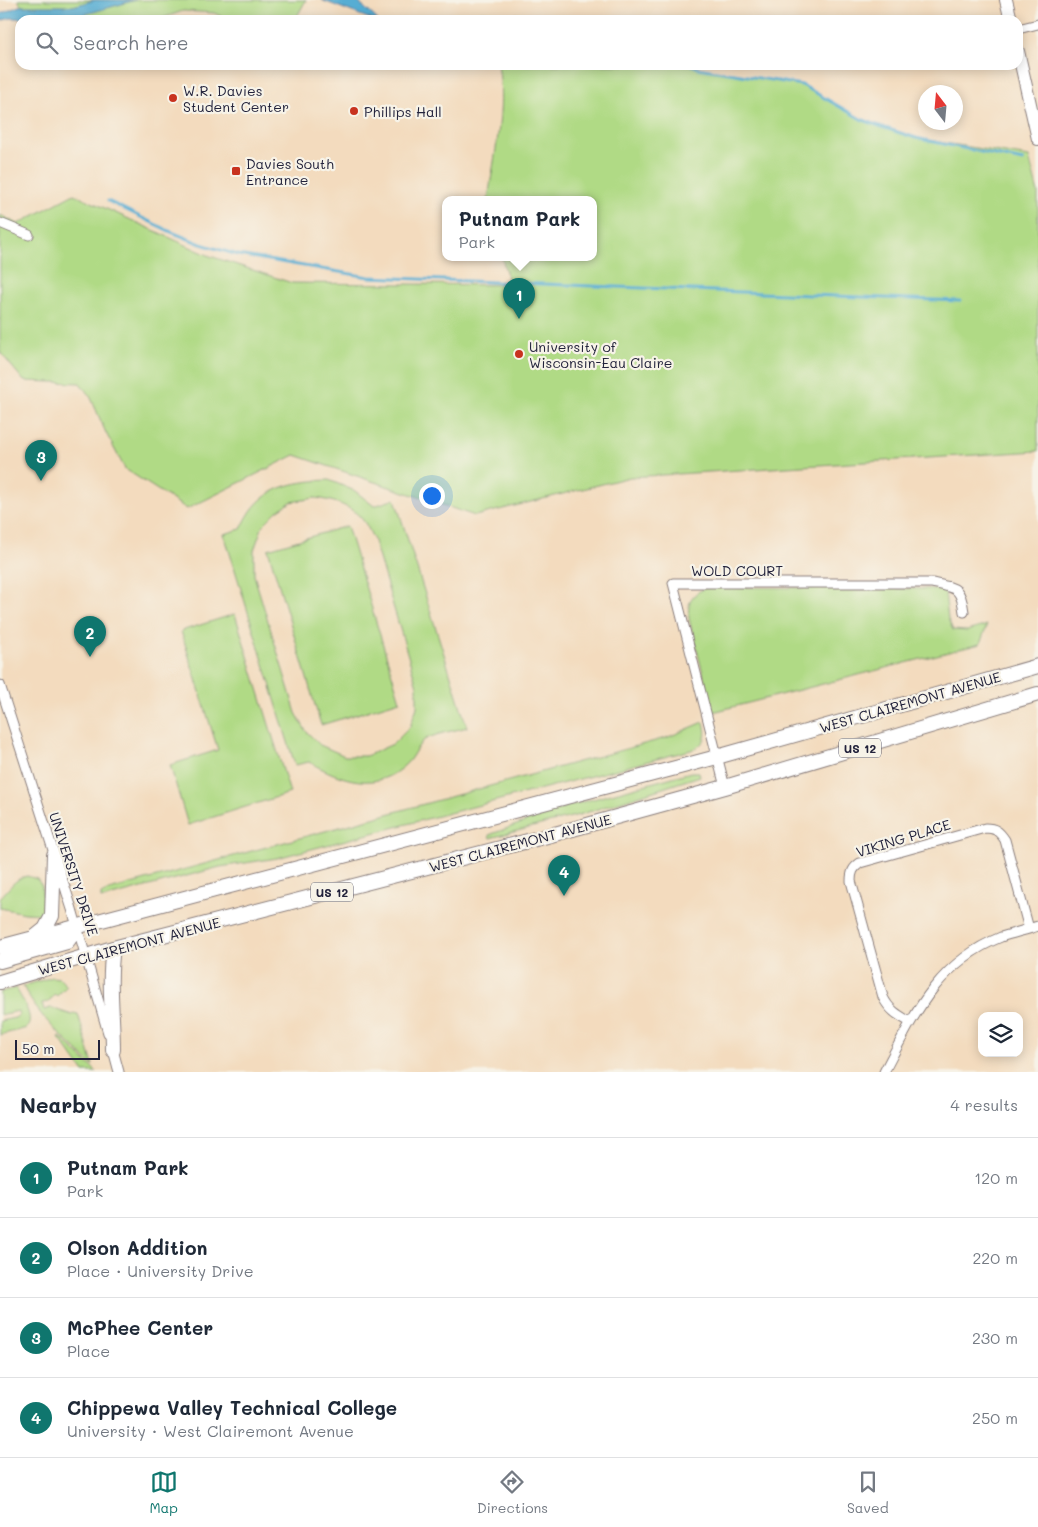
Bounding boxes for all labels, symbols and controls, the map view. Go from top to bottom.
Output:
search box [15,15,1023,70]
icon: search [33,29,61,57]
text: Search here [73,30,189,55]
place label: W.R. Davies Student Center [183,81,289,116]
north arrow [918,85,963,130]
marker: W.R. Davies Student Center [167,92,179,104]
place label: Phillips Hall [364,102,442,121]
marker: Phillips Hall [348,105,360,117]
place label: Davies South Entrance [246,154,334,189]
marker: Davies South Entrance [230,165,242,177]
popup [442,196,597,261]
text: Putnam Park [459,206,580,231]
text: Park [459,231,495,252]
pin: 1 [503,278,535,319]
place label: University of Wisconsin-Eau Claire [529,337,673,372]
marker: University of Wisconsin-Eau Claire [513,348,525,360]
pin: 3 [25,440,57,481]
your location [419,483,445,509]
street label: WOLD COURT [691,561,783,580]
pin: 2 [74,616,106,657]
street label: WEST CLAIREMONT AVENUE [817,667,1003,737]
road number: US 12 [839,738,881,758]
street label: UNIVERSITY DRIVE [45,810,103,938]
street label: WEST CLAIREMONT AVENUE [427,810,613,876]
street label: VIKING PLACE [853,815,953,861]
pin: 4 [548,855,580,896]
road number: US 12 [311,882,353,902]
street label: WEST CLAIREMONT AVENUE [36,913,222,979]
map controls [978,1012,1023,1057]
button: layers [978,1012,1023,1057]
scale bar [15,1037,100,1060]
text: 50 m [22,1039,54,1058]
text: Nearby [20,1091,97,1118]
text: 4 results [950,1094,1018,1115]
text: Putnam Park [67,1155,189,1180]
text: 1 [32,1167,40,1188]
text: 120 m [974,1167,1018,1188]
text: Park [67,1180,103,1201]
text: Olson Addition [67,1235,207,1260]
text: 2 [32,1247,40,1268]
text: 220 m [972,1247,1018,1268]
text: Place · University Drive [67,1260,254,1281]
text: McPhee Center [67,1315,213,1340]
text: 3 [31,1327,41,1348]
text: 230 m [972,1327,1018,1348]
text: Place [67,1340,110,1361]
text: Chippewa Valley Technical College [67,1395,397,1420]
text: 4 [31,1407,41,1428]
text: 250 m [972,1407,1018,1428]
text: University · West Clairemont Avenue [67,1420,354,1441]
tab: Map [149,1468,178,1517]
tab: Directions [477,1468,548,1517]
tab: Saved [847,1468,889,1517]

